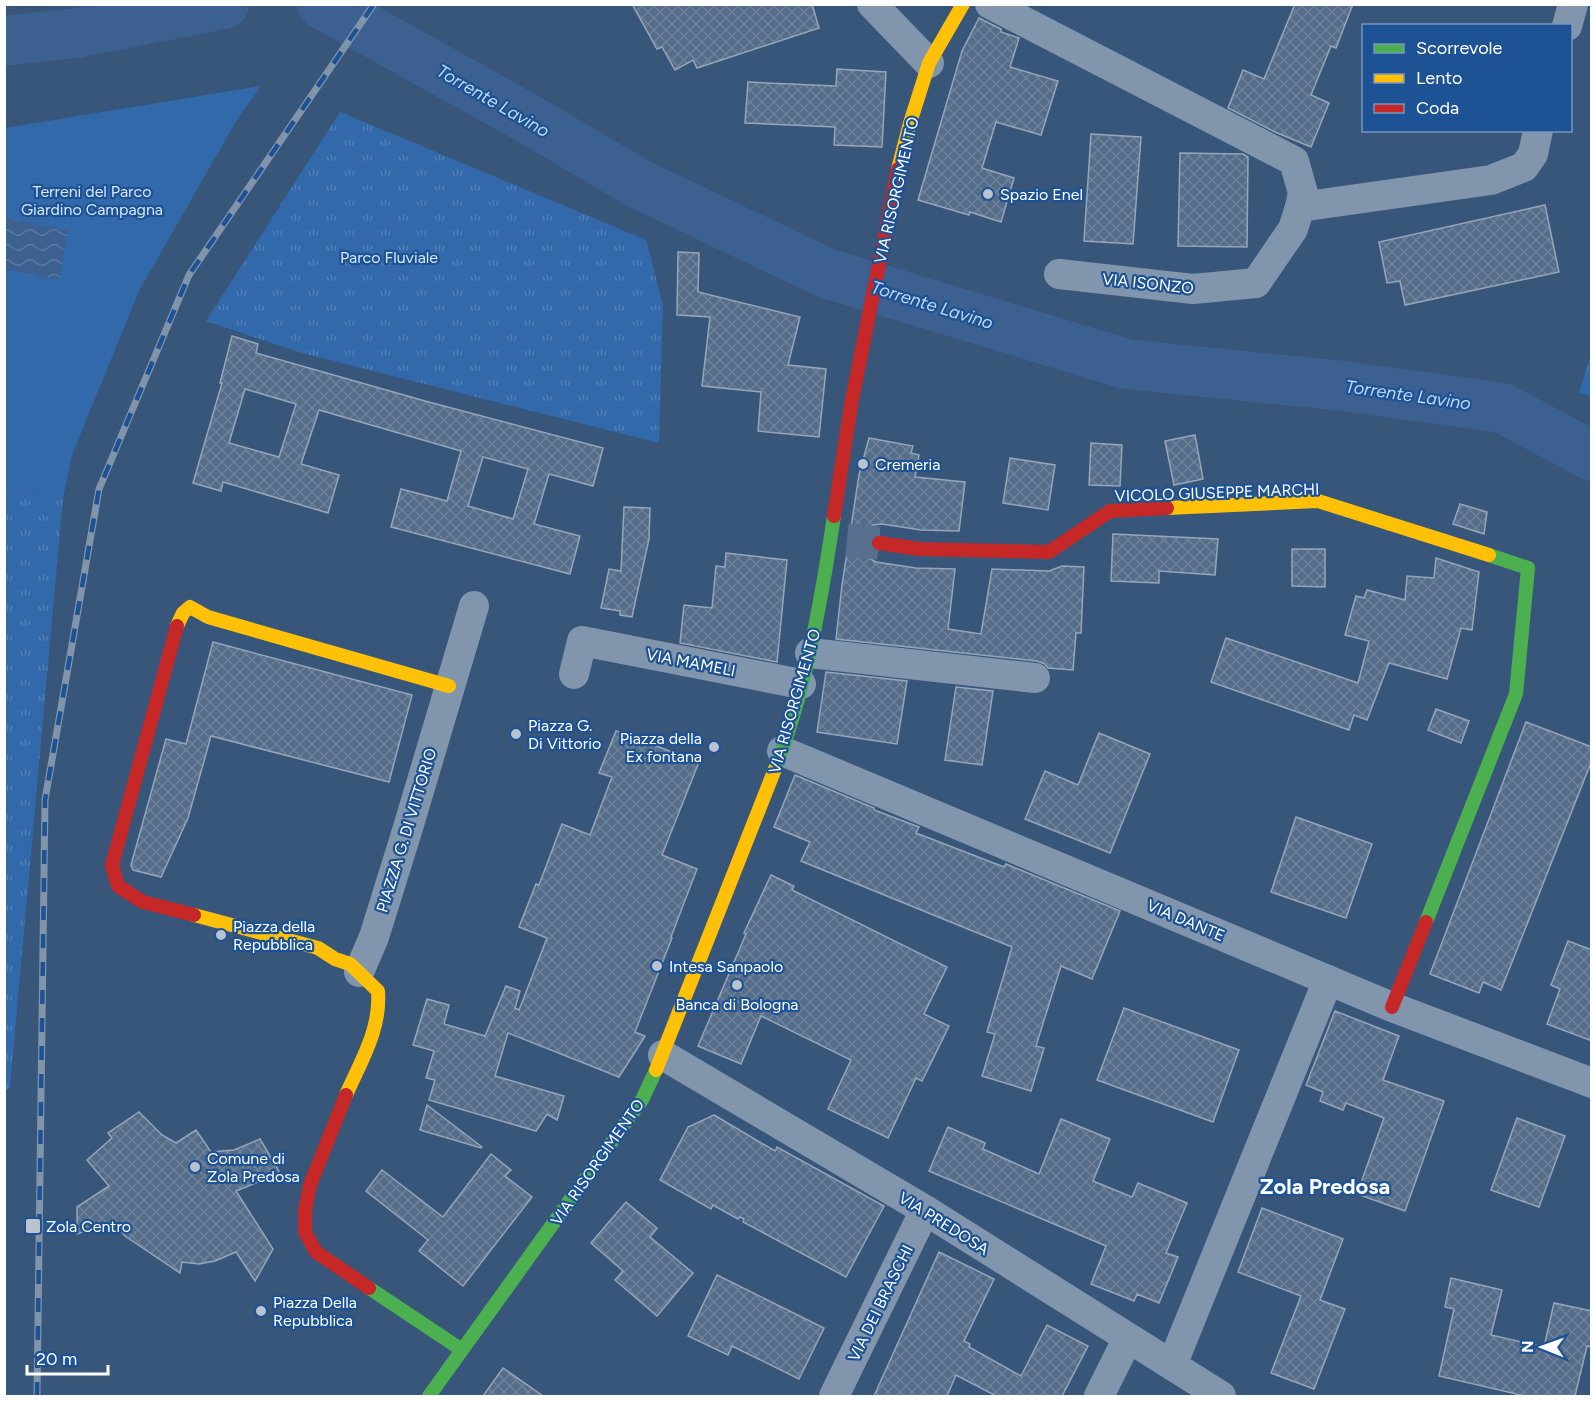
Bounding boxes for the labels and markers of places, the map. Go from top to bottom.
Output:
place label: Spazio Enel [1000,185,1083,204]
marker: Spazio Enel [981,187,995,201]
place label: Cremeria [875,455,940,474]
marker: Cremeria [856,457,870,471]
place label: Piazza G. Di Vittorio [528,716,601,753]
marker: Piazza G. Di Vittorio [509,727,523,741]
place label: Piazza della Ex fontana [620,729,702,766]
marker: Piazza della Ex fontana [707,740,721,754]
place label: Piazza della Repubblica [233,917,315,954]
marker: Piazza della Repubblica [214,928,228,942]
place label: Intesa Sanpaolo [669,957,783,976]
marker: Intesa Sanpaolo [650,959,664,973]
marker: Banca di Bologna [730,978,744,992]
place label: Banca di Bologna [675,995,799,1014]
place label: Comune di Zola Predosa [207,1149,300,1186]
marker: Comune di Zola Predosa [188,1160,202,1174]
marker: Zola Centro [24,1217,42,1235]
place label: Zola Centro [46,1217,131,1236]
place label: Piazza Della Repubblica [273,1293,357,1330]
marker: Piazza Della Repubblica [254,1304,268,1318]

